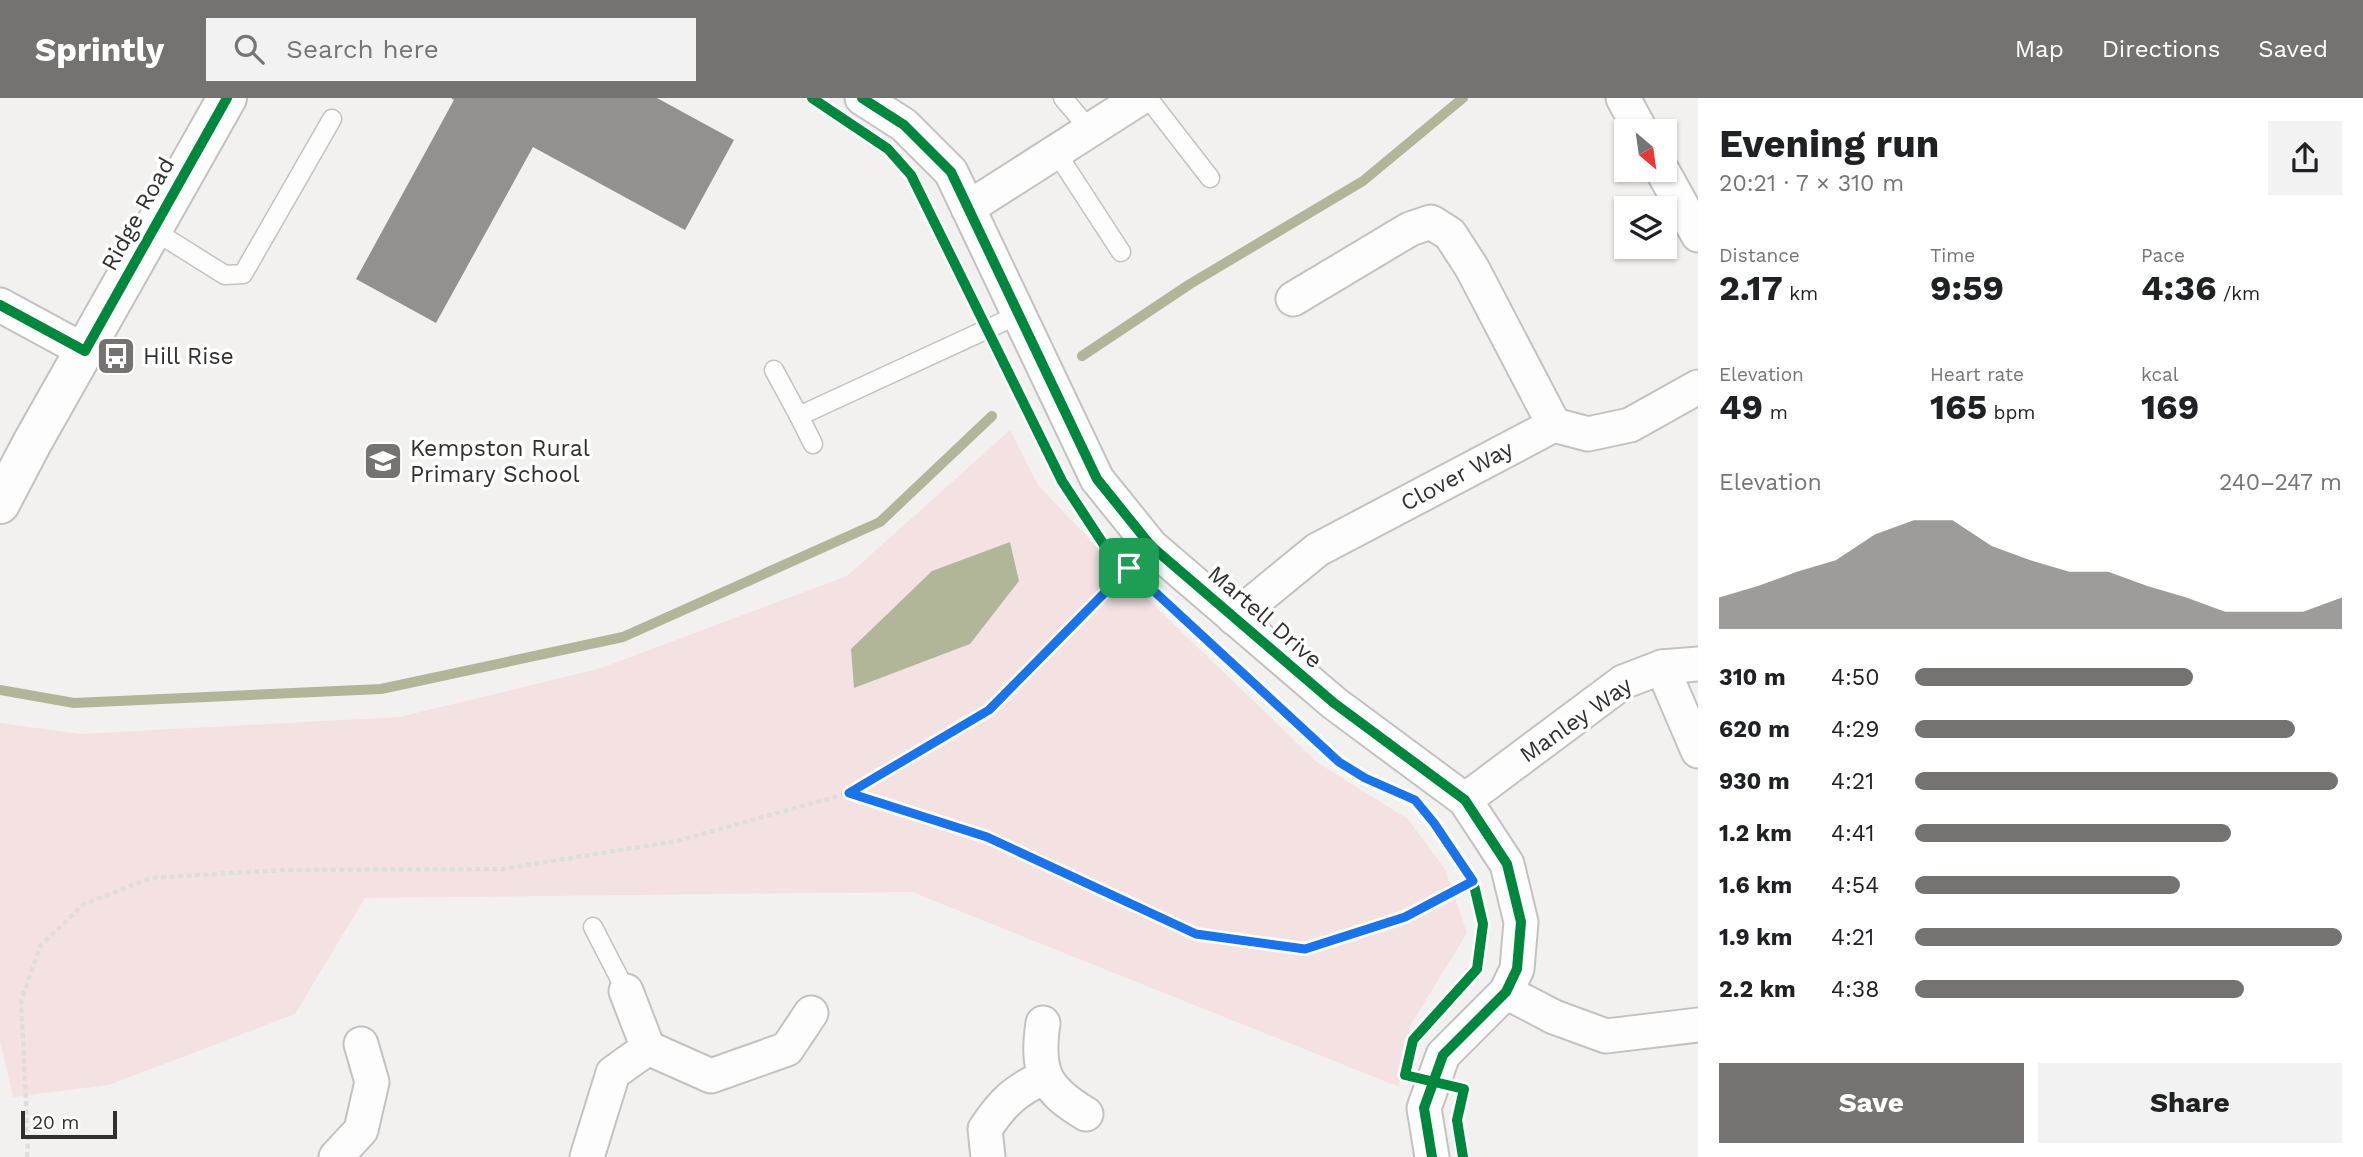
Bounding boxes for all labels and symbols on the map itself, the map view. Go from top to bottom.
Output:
north arrow [1614,119,1676,182]
street label: Ridge Road [96,153,180,275]
bus stop icon: Hill Rise [95,335,137,377]
place label: Hill Rise [143,343,234,370]
place label: Kempston Rural Primary School [410,435,590,488]
street label: Clover Way [1396,435,1518,517]
school or university icon: Kempston Rural Primary School [362,440,404,482]
pin [1099,538,1159,598]
street label: Martell Drive [1202,560,1328,674]
street label: Manley Way [1515,671,1637,768]
scale bar [21,1108,117,1140]

